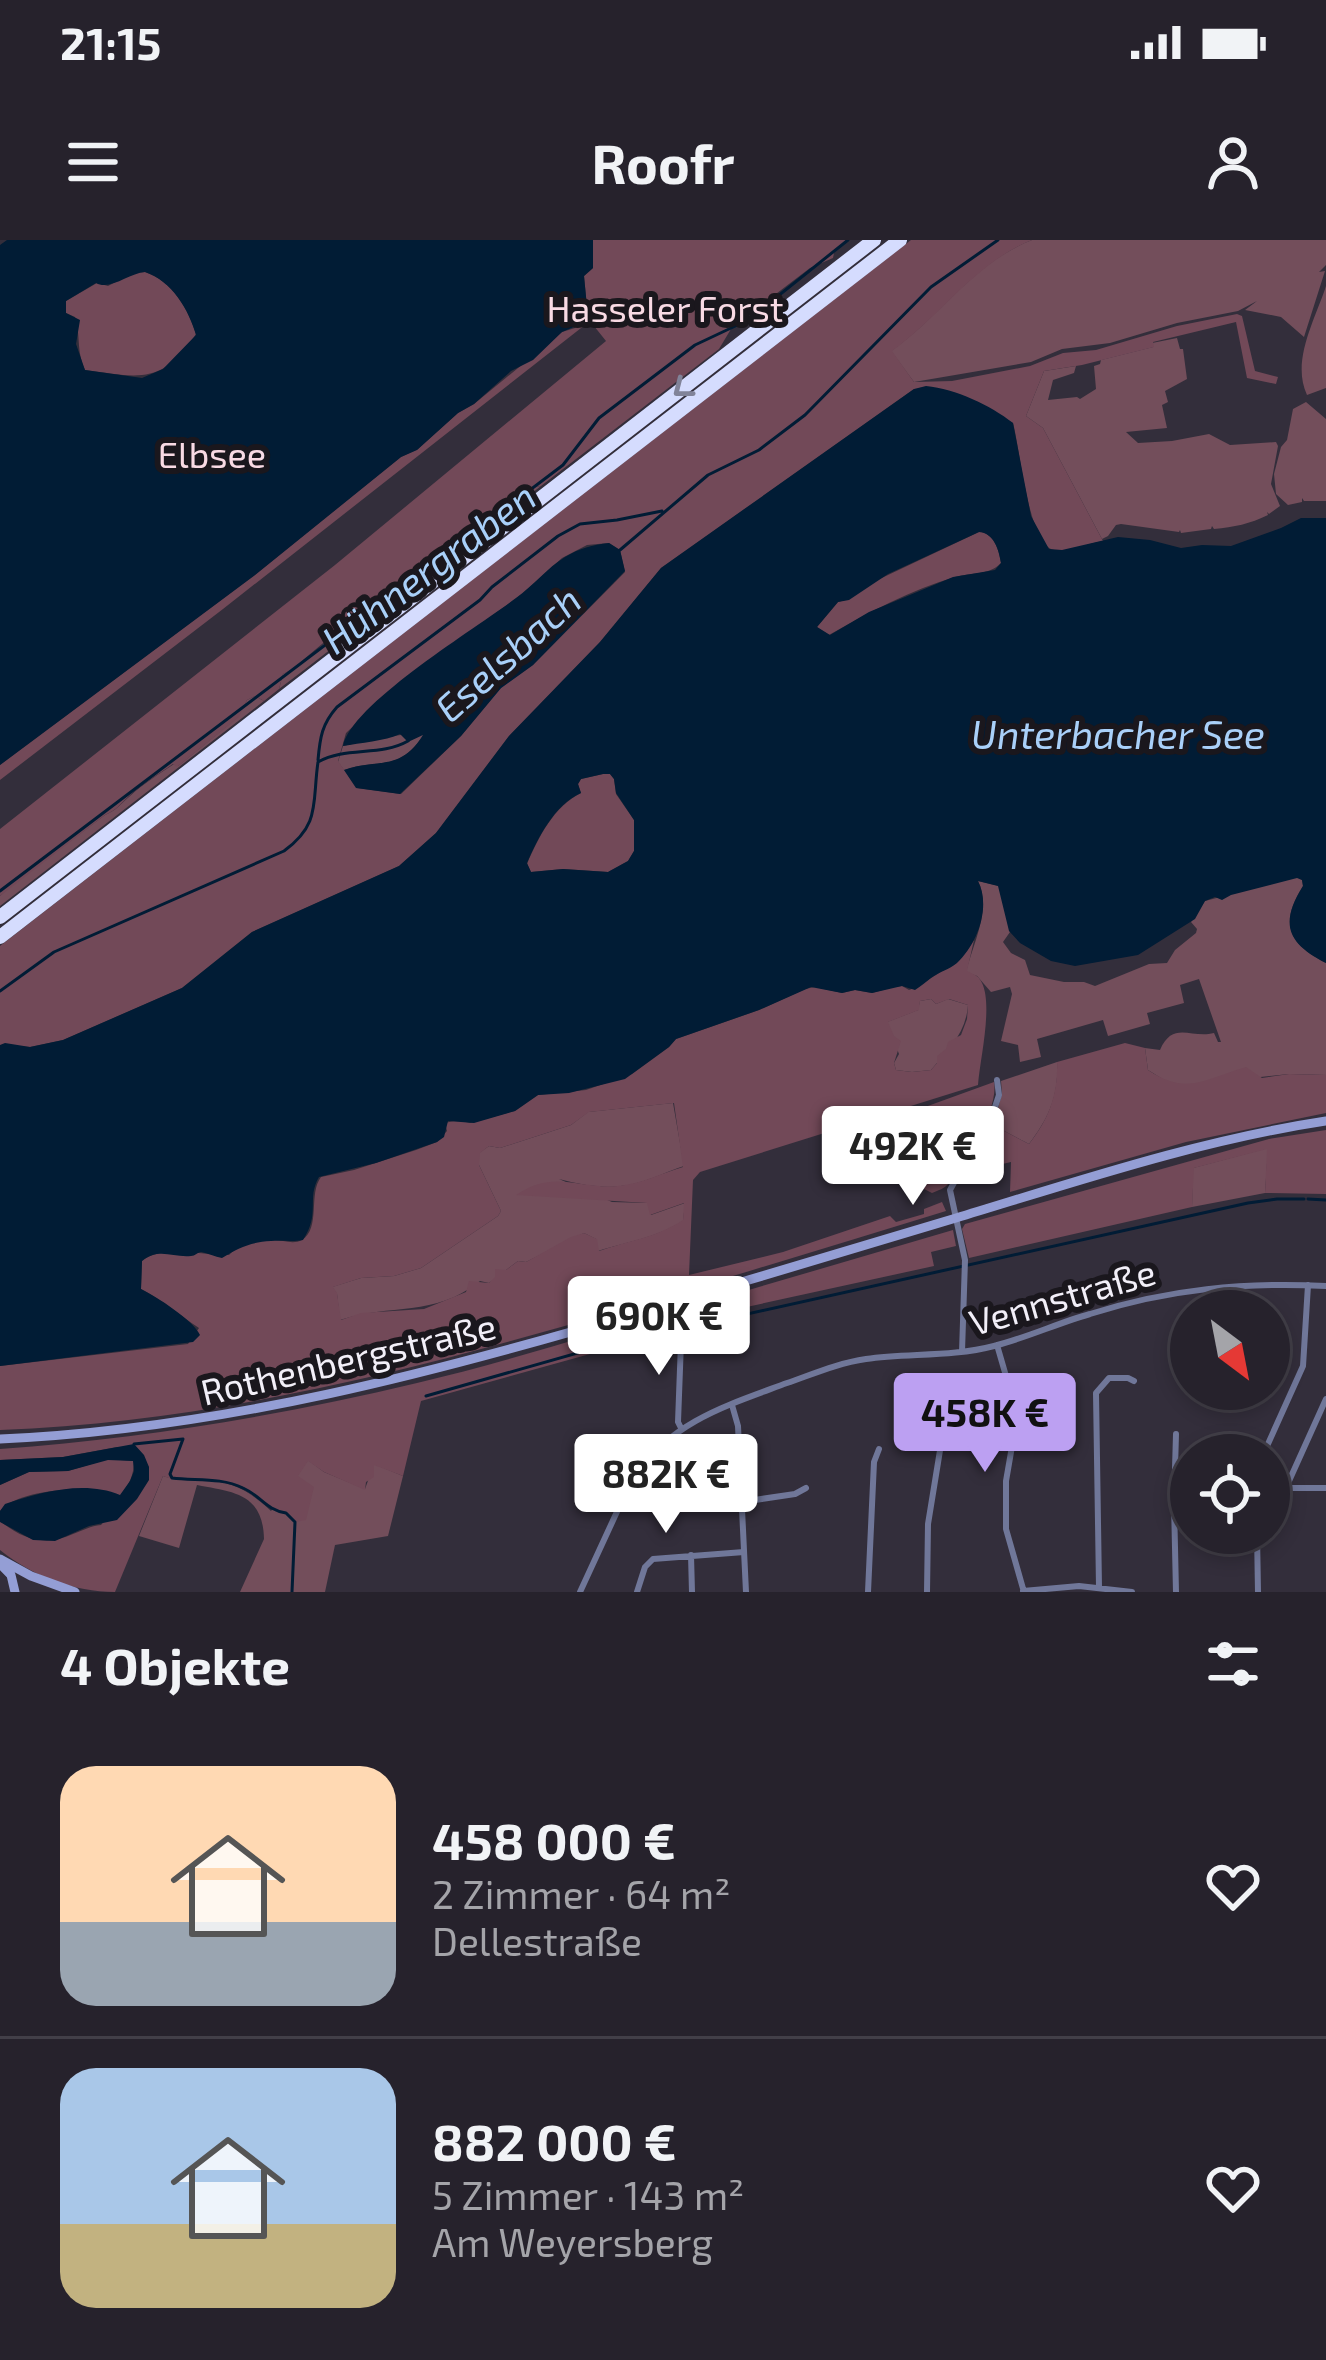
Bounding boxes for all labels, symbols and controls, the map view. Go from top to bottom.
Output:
text: 21:15 [60,15,161,69]
icon: menu [60,129,126,195]
icon: person [1200,129,1266,195]
text: Roofr [591,130,735,195]
park label: Hasseler Forst [546,286,784,329]
one-way arrow [674,375,696,396]
park label: Elbsee [158,432,266,475]
water label: Hühnergraben [312,472,544,662]
water label: Eselsbach [424,575,590,731]
water label: Unterbacher See [971,710,1265,757]
pin: 492K € [815,1106,1011,1208]
text: 492K € [849,1121,977,1168]
street label: Vennstraße [964,1249,1160,1343]
pin: 690K € [561,1276,757,1378]
north arrow [1170,1290,1290,1410]
map controls [1170,1290,1290,1554]
text: 690K € [595,1291,723,1338]
street label: Rothenbergstraße [196,1303,500,1413]
pin: 458K € [887,1373,1083,1475]
text: 458K € [921,1388,1049,1435]
pin: 882K € [568,1434,764,1536]
button: locate [1170,1434,1290,1554]
text: 882K € [601,1449,731,1496]
icon: filters [1200,1631,1266,1697]
text: 4 Objekte [60,1634,290,1695]
text: 458 000 € [432,1809,676,1870]
icon: home [156,1814,300,1958]
icon: heart [1200,1853,1266,1919]
text: 2 Zimmer · 64 m² [432,1870,730,1917]
text: Dellestraße [432,1917,642,1964]
text: 882 000 € [432,2110,677,2171]
icon: home [156,2116,300,2260]
icon: heart [1200,2155,1266,2221]
text: 5 Zimmer · 143 m² [432,2171,744,2218]
text: Am Weyersberg [432,2218,713,2265]

